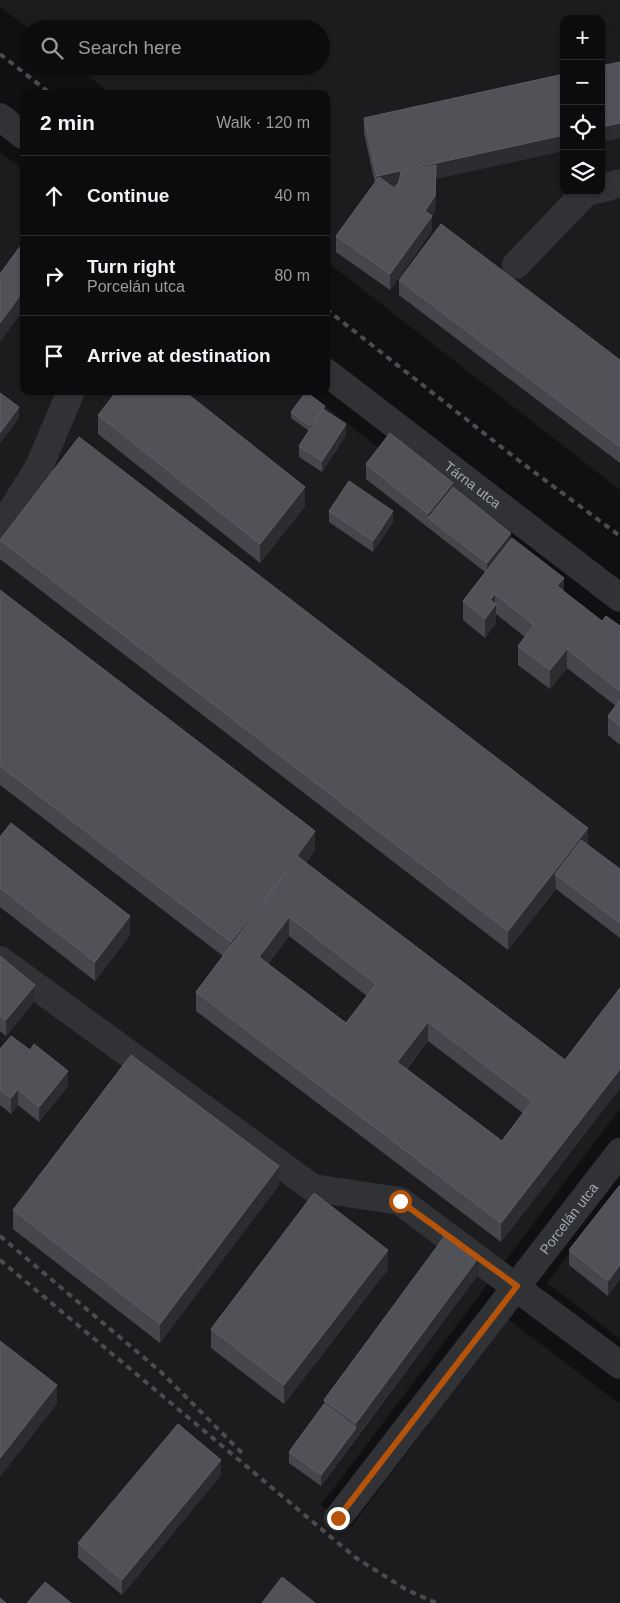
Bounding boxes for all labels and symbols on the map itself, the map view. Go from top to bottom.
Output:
street label: Tárna utca [441,458,504,512]
street label: Porcelán utca [536,1180,601,1257]
route start [389,1190,412,1213]
route end [327,1507,350,1530]

